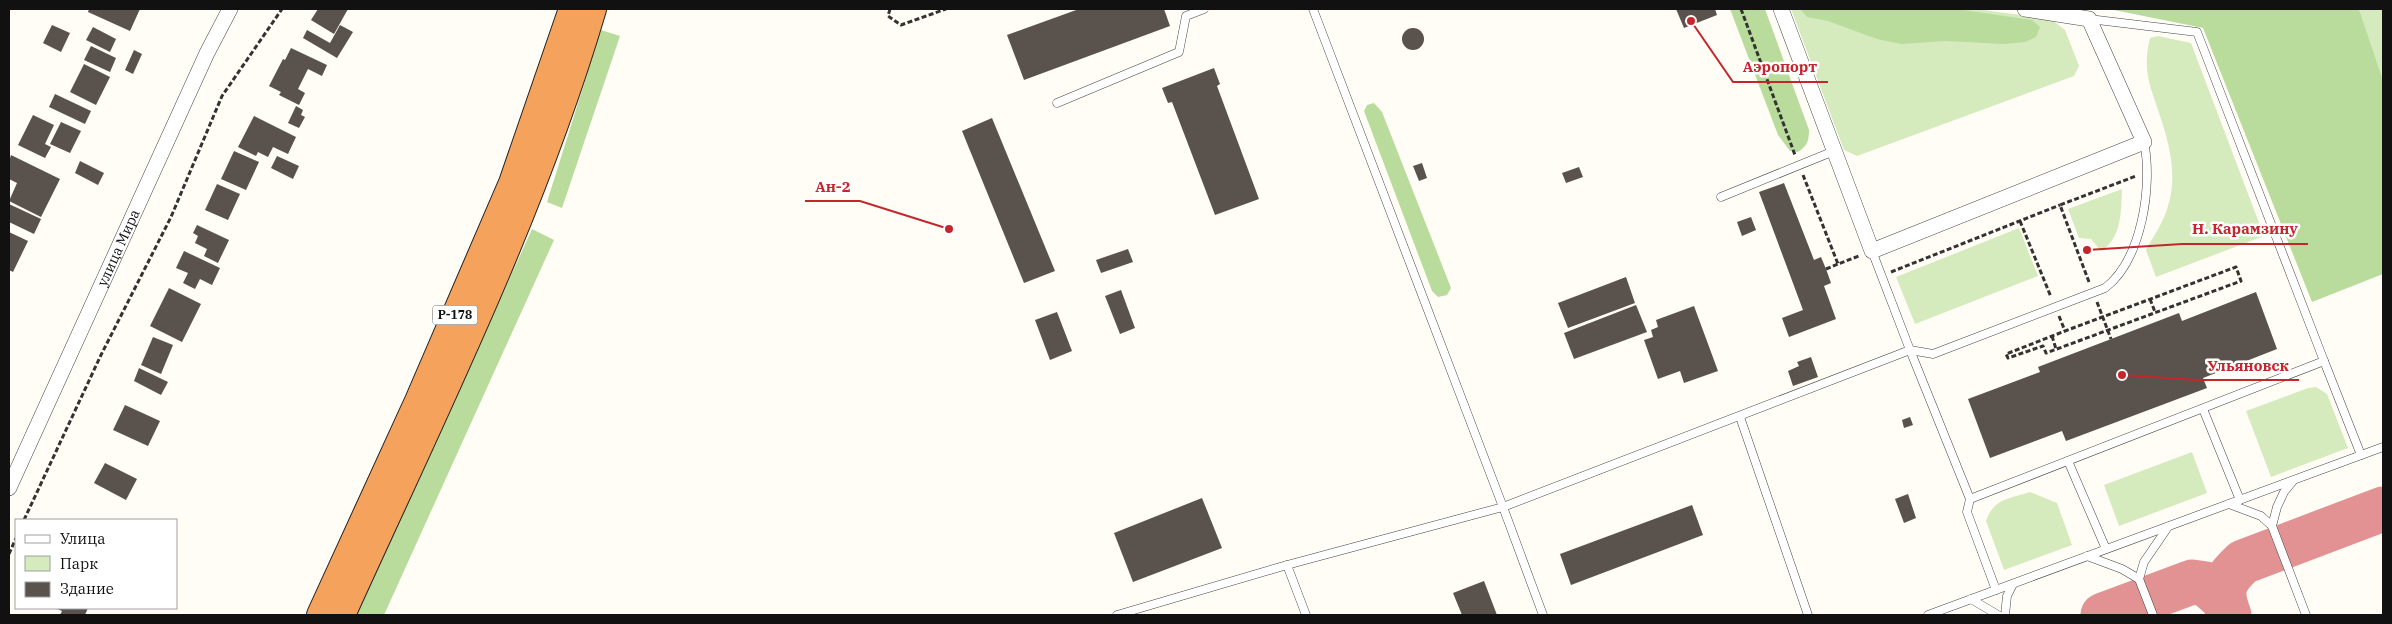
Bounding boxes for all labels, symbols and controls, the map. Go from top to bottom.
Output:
callout: Аэропорт [1733,52,1828,82]
text: Аэропорт [1743,57,1817,76]
callout: Ан-2 [805,171,860,201]
text: Ан-2 [815,177,851,196]
street label: улица Мира [93,206,144,289]
callout: Н. Карамзину [2182,214,2308,244]
text: Н. Карамзину [2192,219,2298,238]
road number: Р-178 [432,306,478,324]
callout: Ульяновск [2197,350,2299,380]
text: Ульяновск [2207,356,2289,375]
legend [15,519,178,609]
text: Улица [60,529,105,548]
text: Парк [60,554,98,573]
text: Здание [60,579,114,598]

